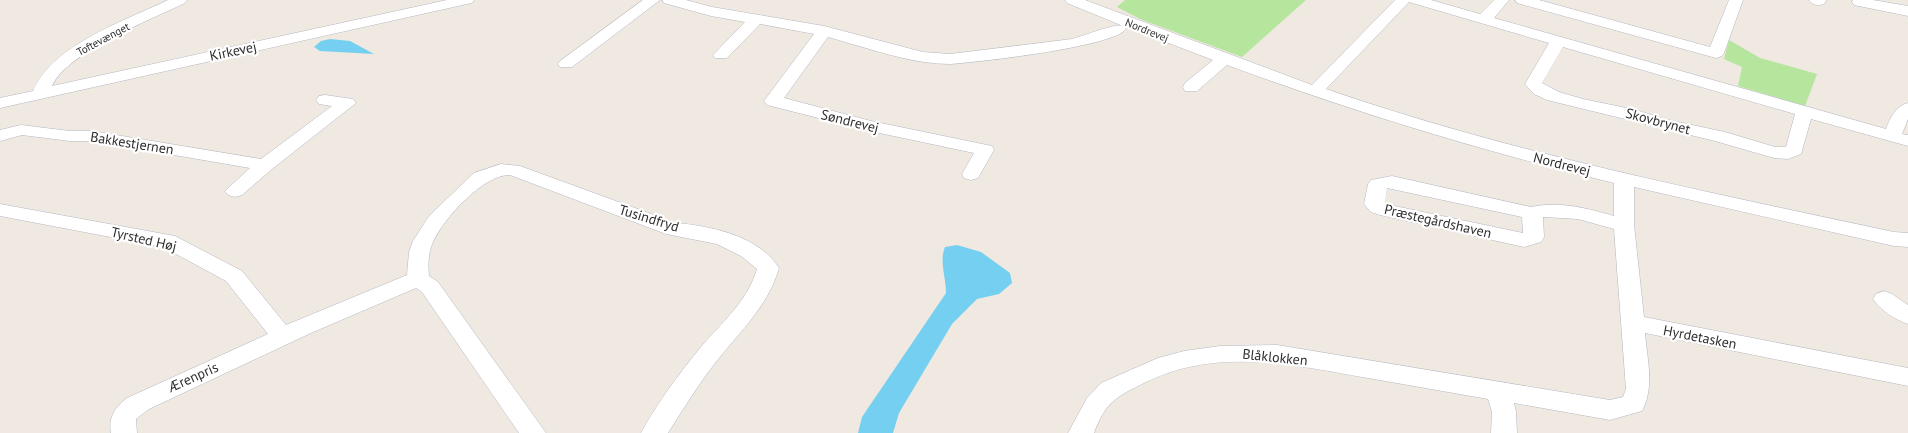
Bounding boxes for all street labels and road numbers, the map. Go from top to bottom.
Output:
street label: Nordrevej [1123,15,1171,45]
street label: Toftevænget [74,19,132,59]
street label: Kirkevej [208,37,258,65]
street label: Skovbrynet [1624,104,1693,138]
street label: Søndrevej [819,105,881,137]
street label: Bakkestjernen [89,128,175,158]
street label: Nordrevej [1532,148,1592,180]
street label: Tusindfryd [617,200,681,236]
street label: Præstegårdshaven [1383,200,1493,242]
street label: Tyrsted Høj [109,223,179,255]
street label: Hyrdetasken [1662,321,1738,353]
street label: Blåklokken [1241,345,1309,369]
street label: Ærenpris [164,358,221,396]

